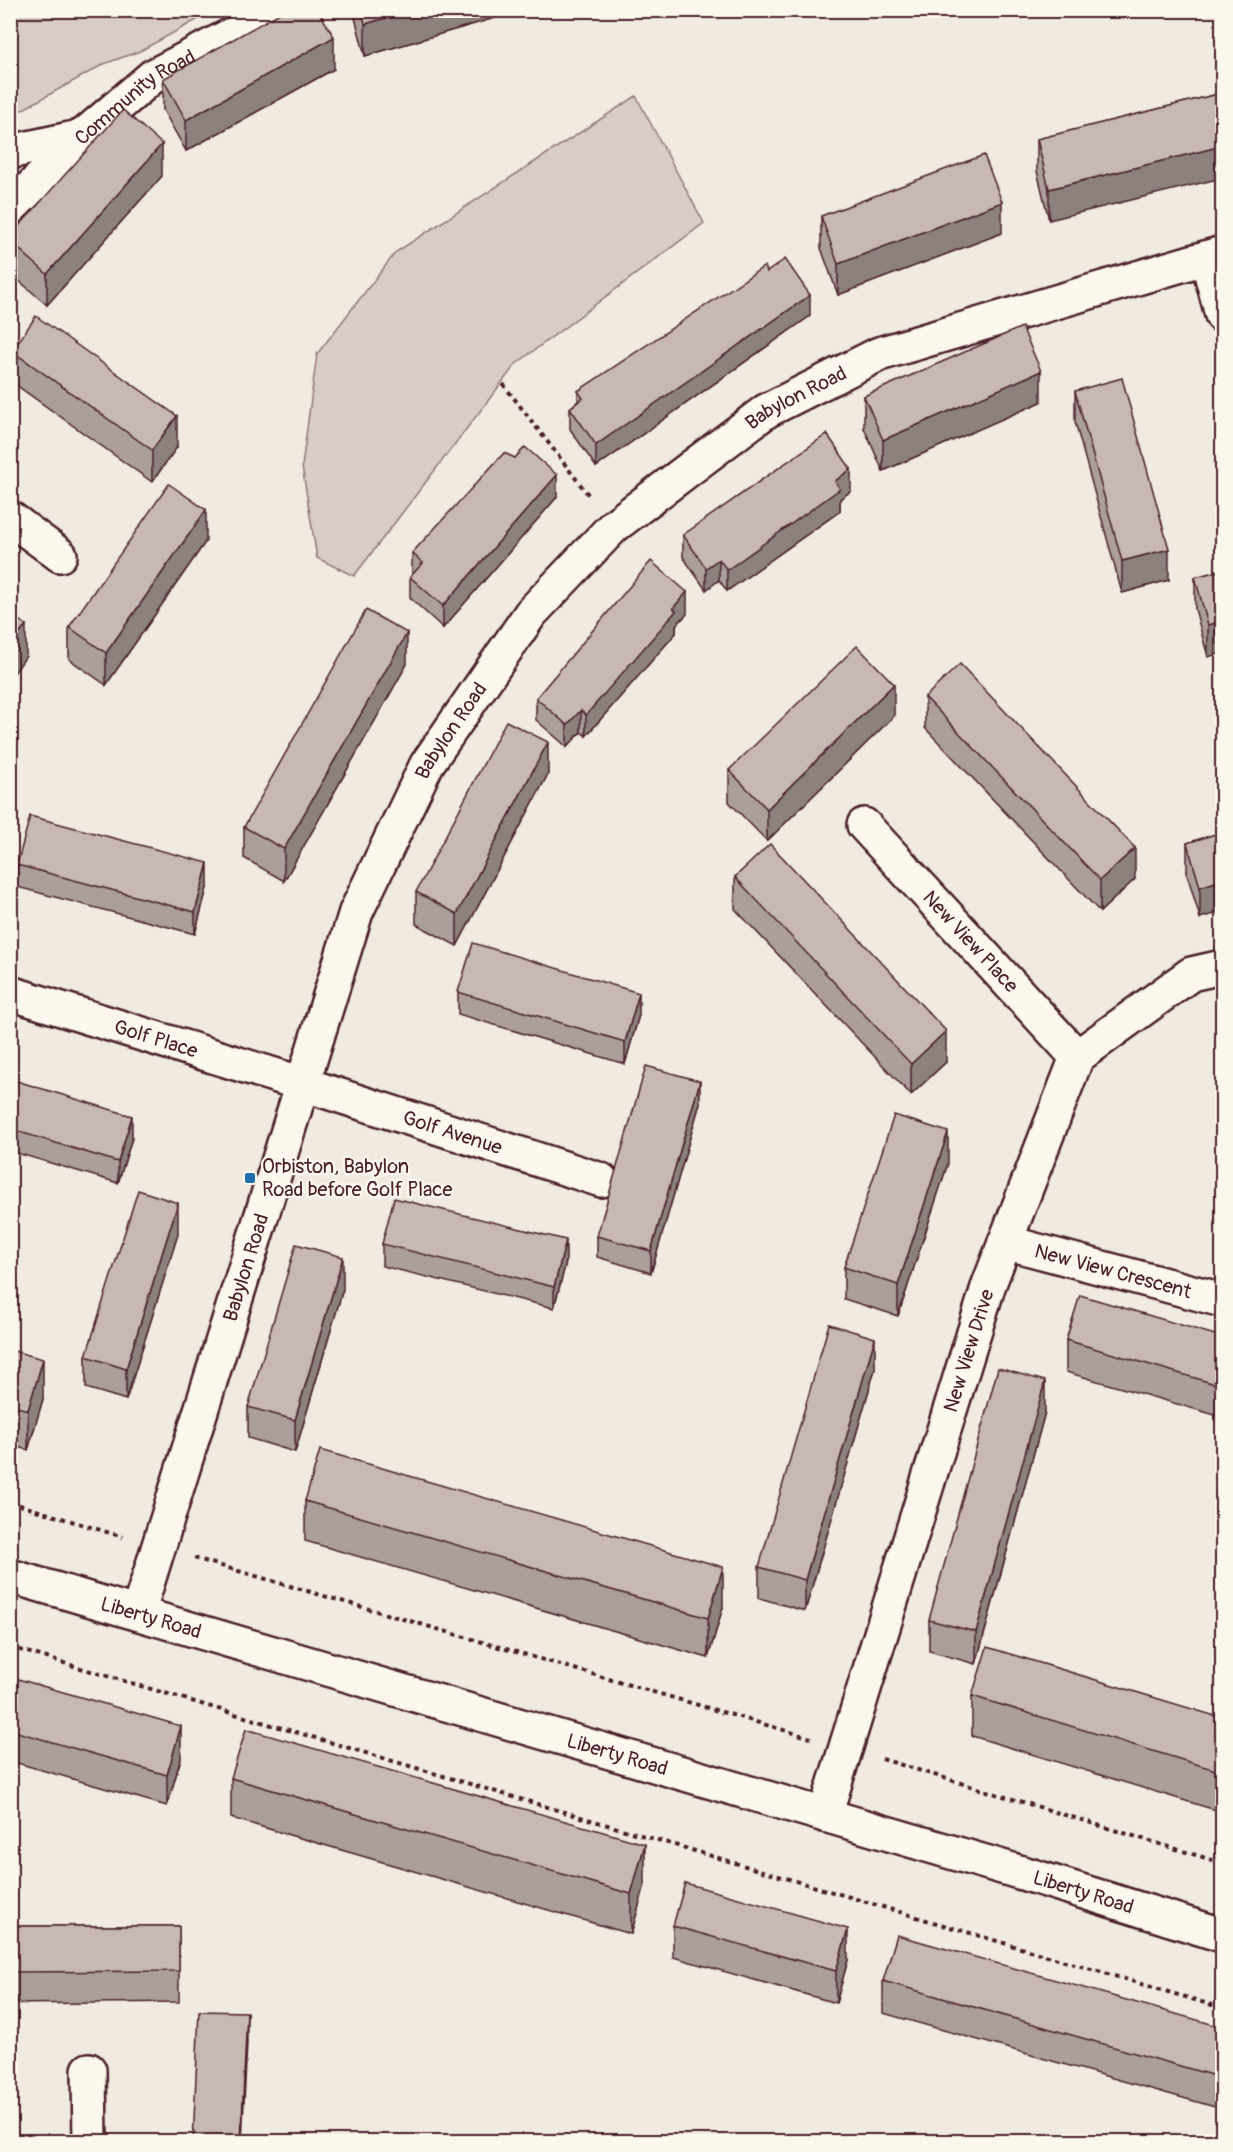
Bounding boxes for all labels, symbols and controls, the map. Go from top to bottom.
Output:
street label: Community Road [69,44,200,150]
street label: Babylon Road [740,361,851,435]
street label: Babylon Road [410,678,492,783]
street label: New View Place [917,886,1024,998]
street label: Golf Place [111,1014,201,1064]
street label: Golf Avenue [400,1105,505,1160]
place label: Orbiston, Babylon Road before Golf Place [262,1154,453,1202]
marker: Orbiston, Babylon Road before Golf Place [243,1171,257,1185]
street label: Babylon Road [217,1211,274,1324]
street label: New View Crescent [1032,1239,1195,1305]
street label: New View Drive [938,1286,1000,1415]
street label: Liberty Road [97,1591,204,1645]
street label: Liberty Road [564,1728,671,1781]
street label: Liberty Road [1030,1865,1137,1920]

